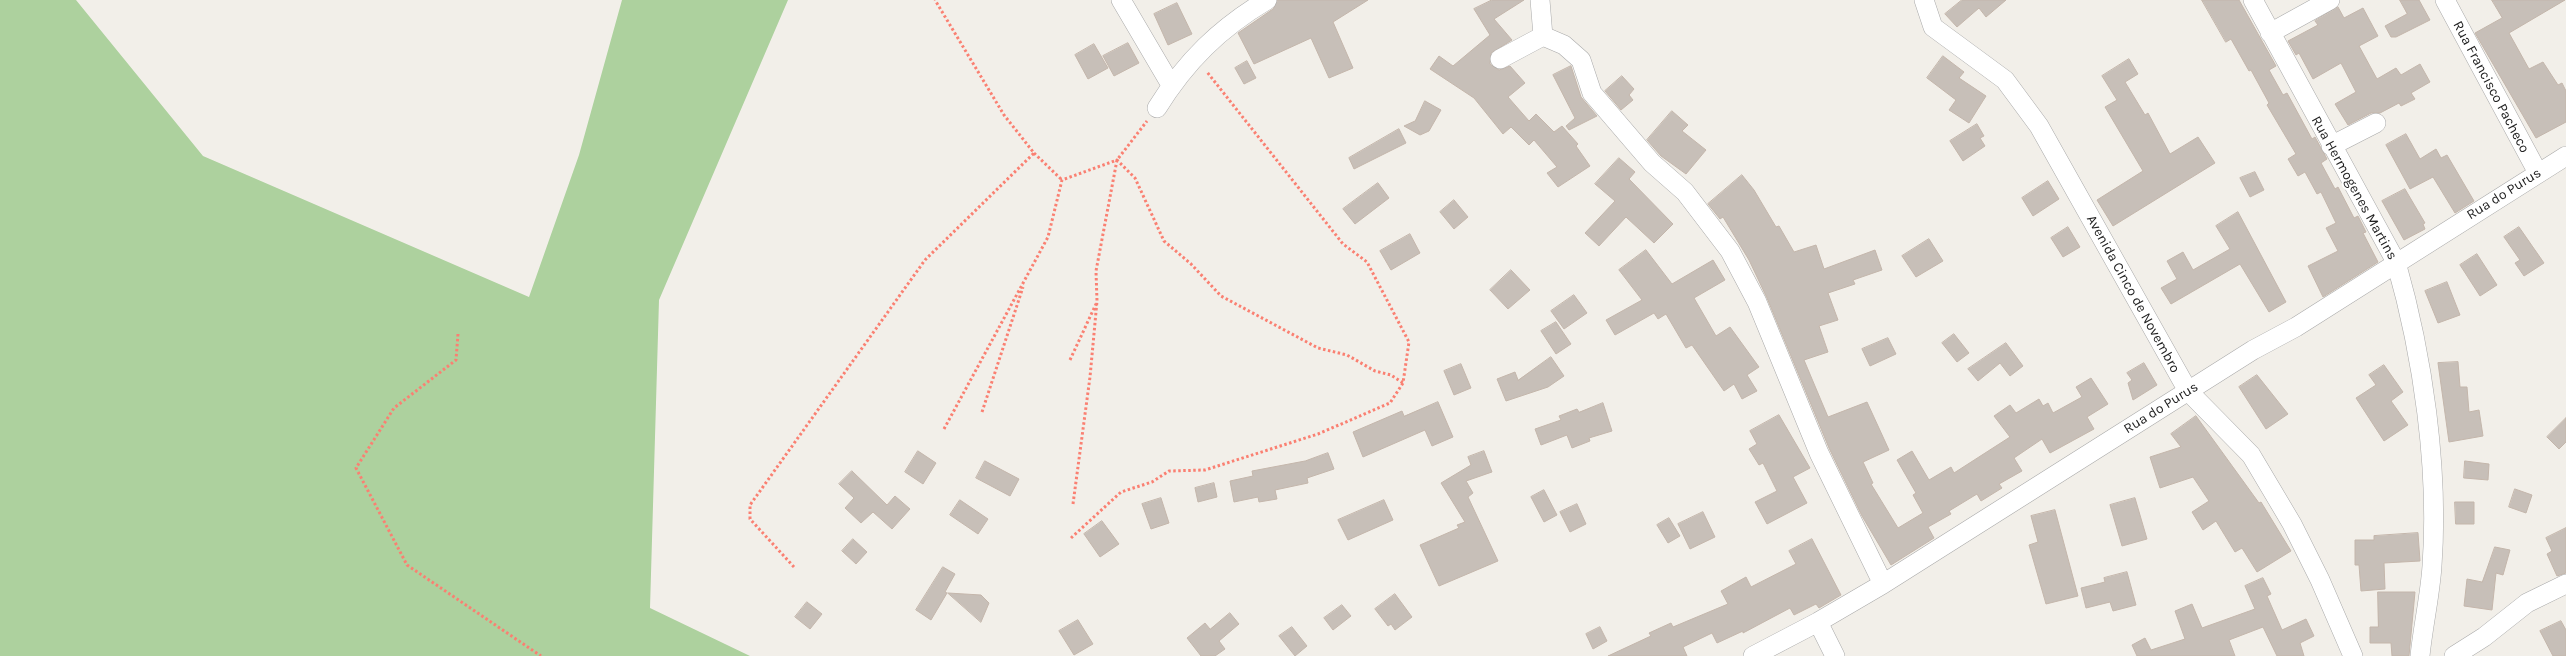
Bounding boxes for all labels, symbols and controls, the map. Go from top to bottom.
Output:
street label: Rua Francisco Pacheco [2449,18,2533,156]
street label: Rua Hermogenes Martins [2307,113,2401,263]
street label: Rua do Purus [2464,164,2544,224]
street label: Avenida Cinco de Novembro [2083,212,2183,376]
street label: Rua do Purus [2121,378,2201,438]

